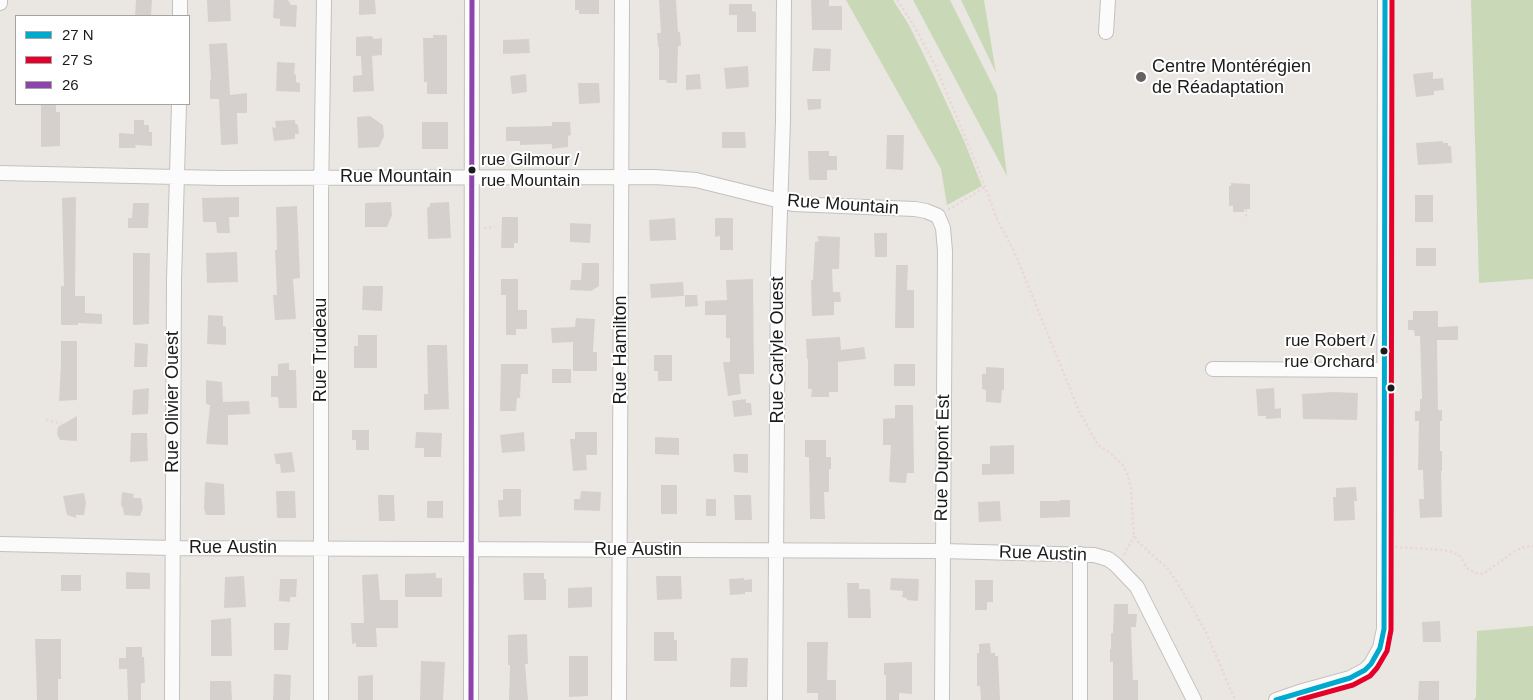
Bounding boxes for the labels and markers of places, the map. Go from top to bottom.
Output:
place label: Centre Montérégien de Réadaptation [1152,56,1311,98]
marker: Centre Montérégien de Réadaptation [1134,70,1148,84]
place label: rue Gilmour / rue Mountain [481,150,580,190]
marker: rue Gilmour / rue Mountain [467,165,477,175]
place label: rue Robert / rue Orchard [1284,331,1375,371]
marker: rue Robert / rue Orchard [1379,346,1389,356]
unlabelled marker [1386,383,1396,393]

